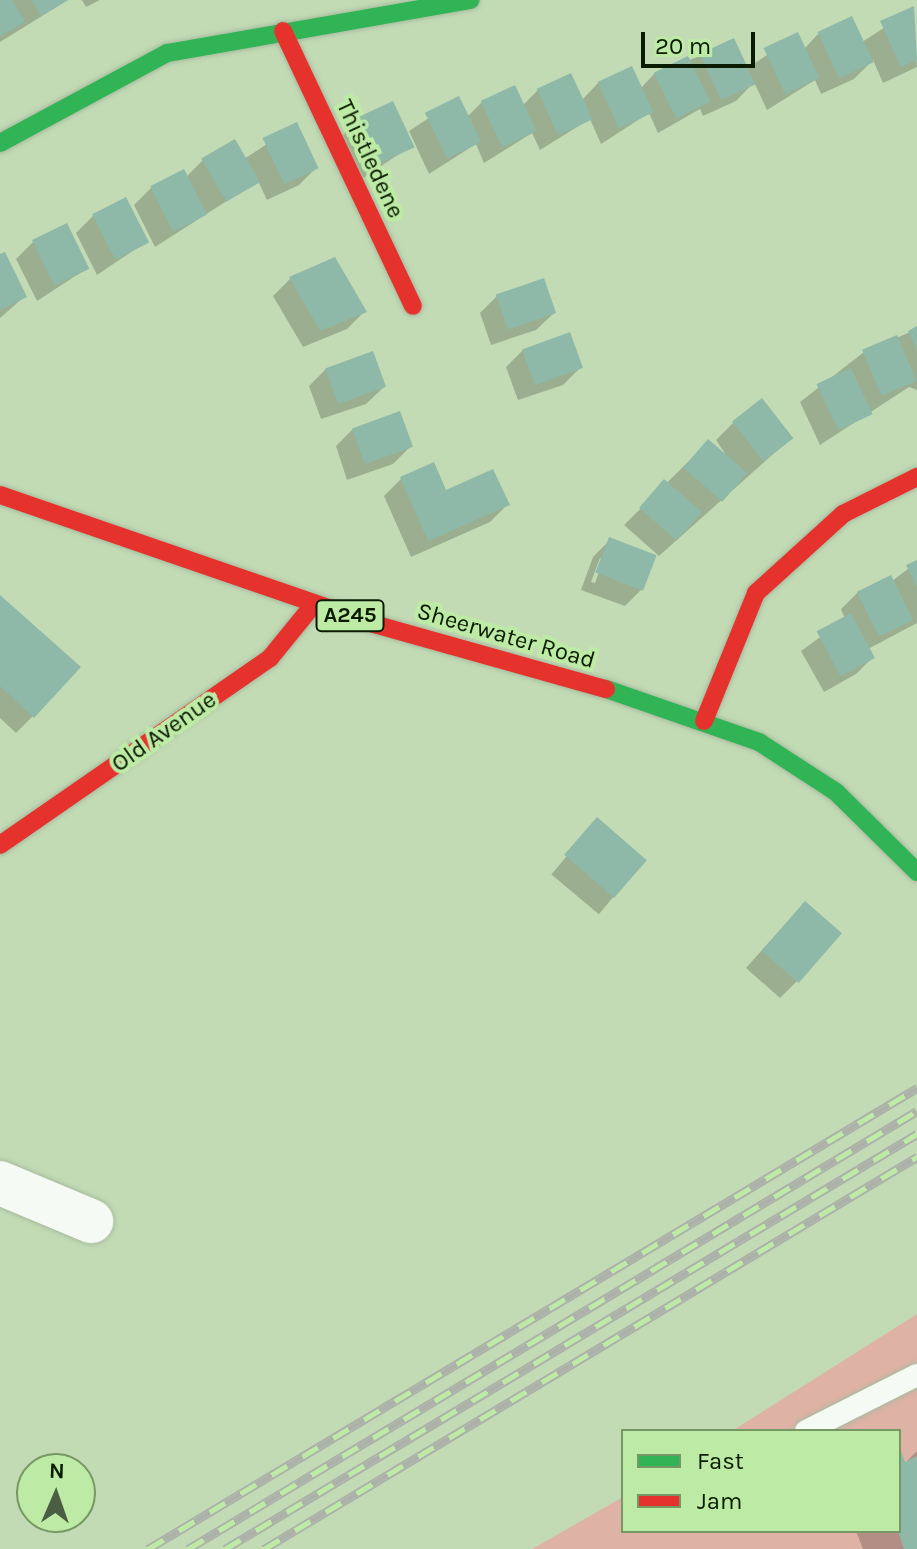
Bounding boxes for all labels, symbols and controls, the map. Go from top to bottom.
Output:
scale bar [645,16,759,66]
text: 20 m [655,32,711,60]
street label: Thistledene [330,95,410,223]
street label: Sheerwater Road [414,597,598,675]
road number: A245 [314,598,386,634]
street label: Old Avenue [106,685,222,779]
legend [621,1429,901,1533]
text: Fast [697,1447,744,1475]
north arrow [16,1453,96,1533]
text: N [48,1458,65,1484]
text: Jam [697,1487,742,1515]

